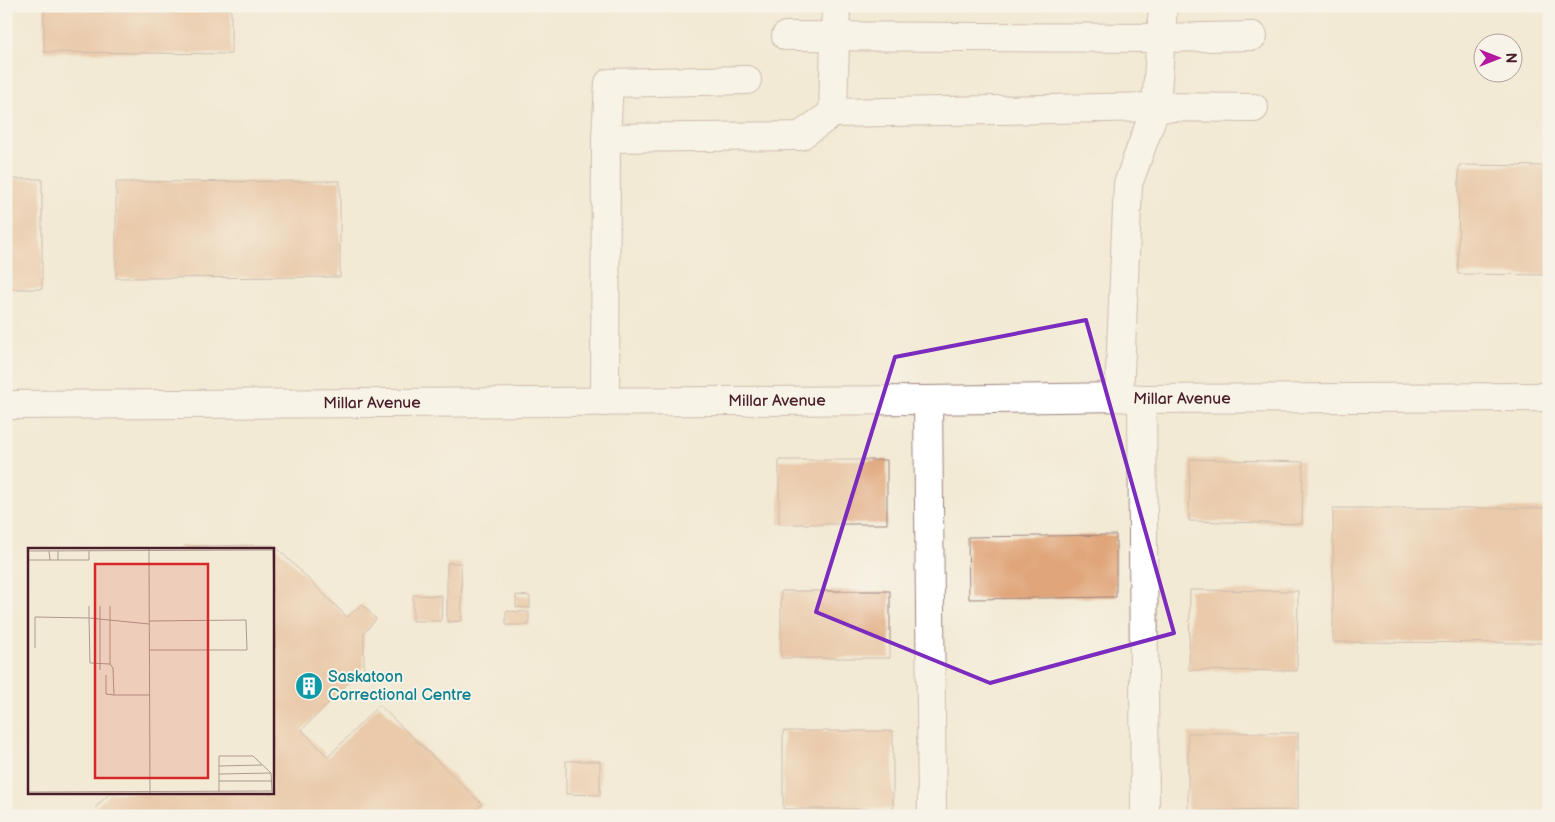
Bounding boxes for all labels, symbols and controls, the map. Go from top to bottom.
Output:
north arrow [1472,32,1522,82]
text: N [1502,53,1519,63]
street label: Millar Avenue [1132,389,1231,409]
street label: Millar Avenue [728,391,826,411]
street label: Millar Avenue [323,393,421,413]
inset map [28,548,274,794]
place label: Saskatoon Correctional Centre [328,668,472,705]
building icon: Saskatoon Correctional Centre [294,671,324,701]

